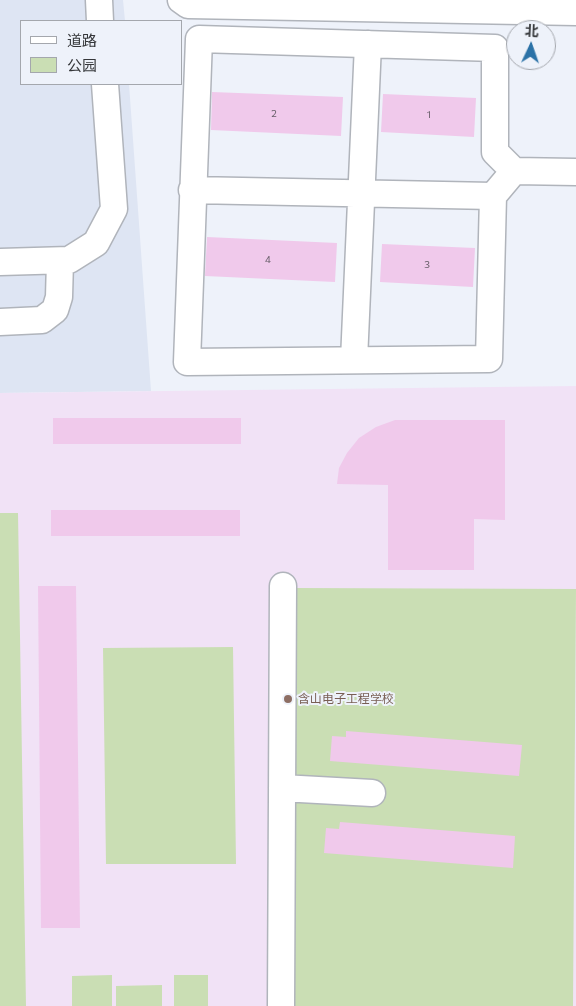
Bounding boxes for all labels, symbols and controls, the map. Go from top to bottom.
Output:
legend [20,20,182,85]
north arrow [506,20,556,70]
text: 北 [524,22,539,39]
text: 道路 [67,31,97,49]
text: 公园 [67,56,97,74]
house number: 2 [271,108,277,120]
house number: 1 [427,109,431,121]
house number: 4 [265,254,271,266]
house number: 3 [424,259,430,271]
place label: 含山电子工程学校 [298,692,394,706]
marker: 含山电子工程学校 [282,693,294,705]

